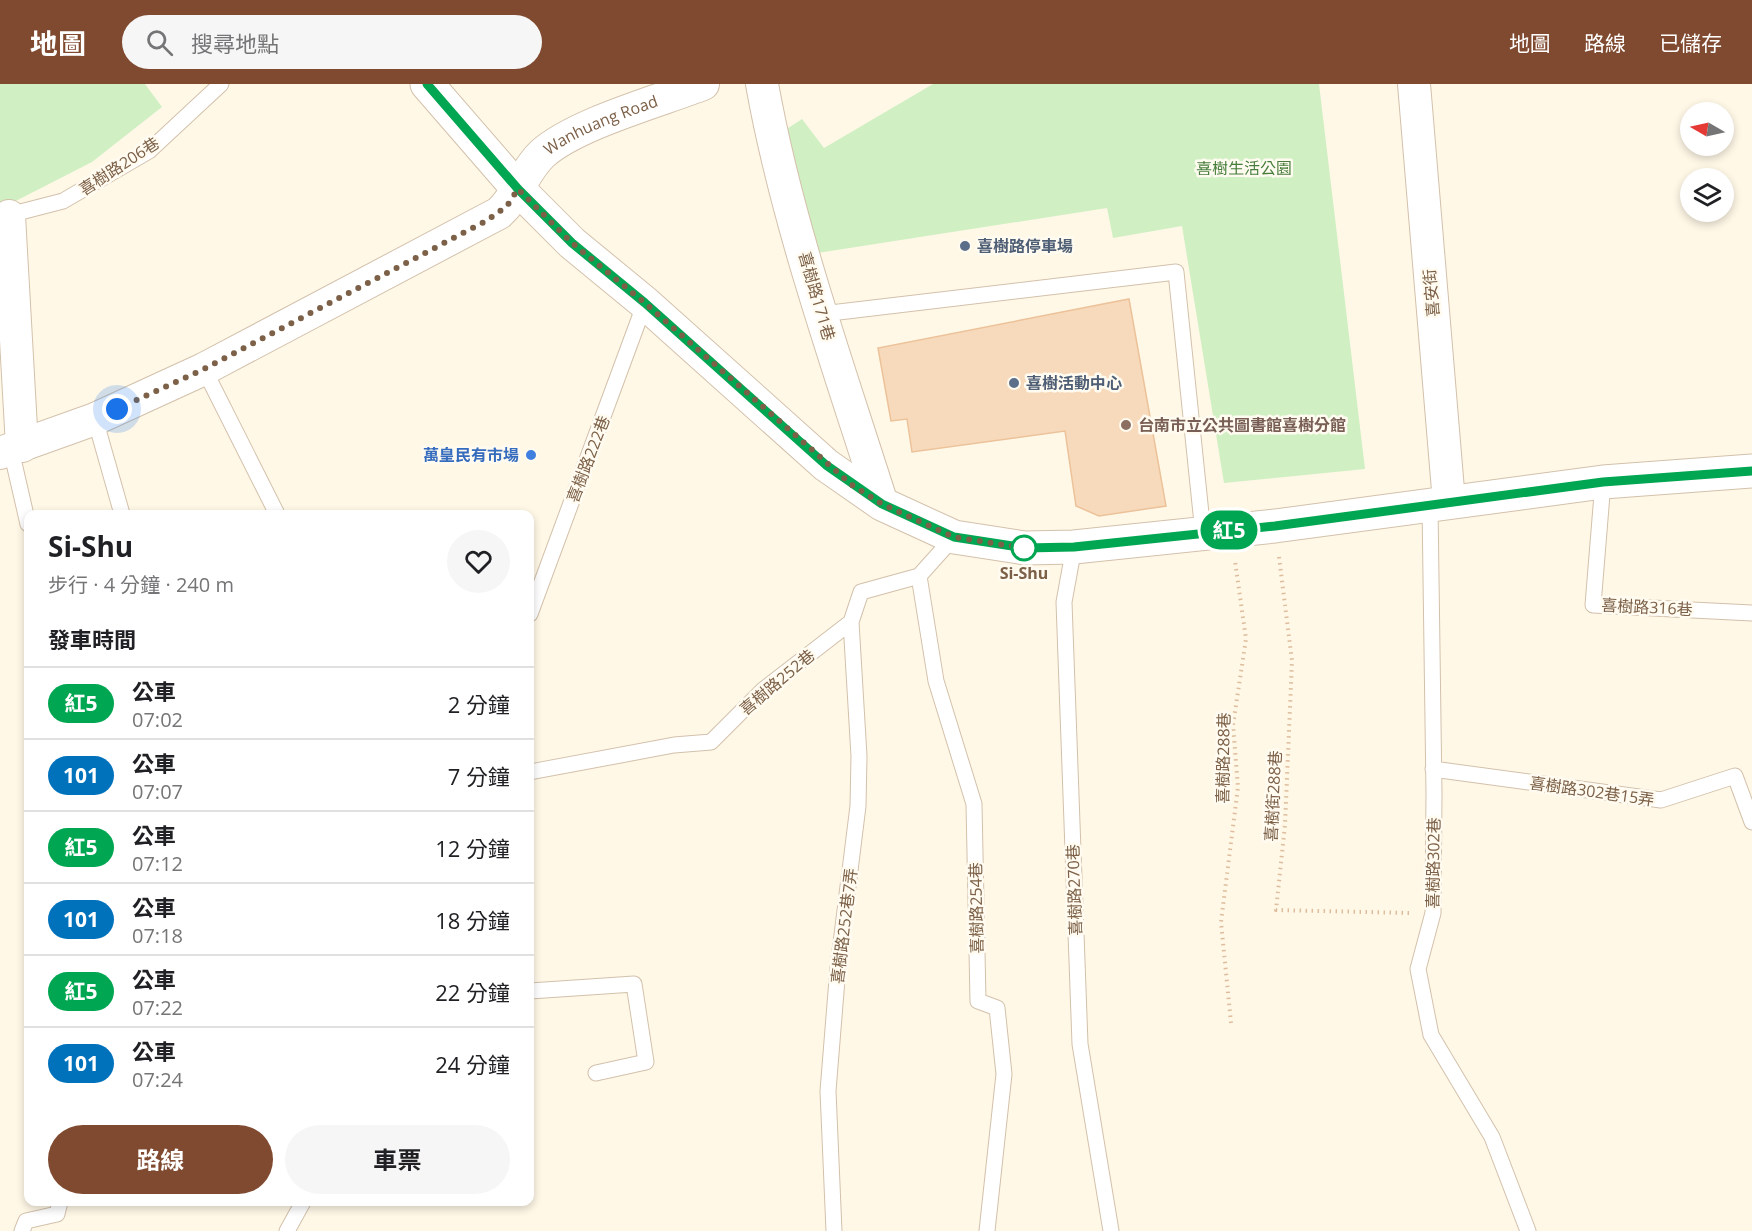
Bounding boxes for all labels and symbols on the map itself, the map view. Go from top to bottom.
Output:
street label: Wanhuang Road [539,90,661,160]
north arrow [1680,102,1734,156]
street label: 喜樹路206巷 [75,132,163,200]
park label: 喜樹生活公園 [1196,157,1292,179]
place label: 喜樹路停車場 [977,235,1073,257]
marker: 喜樹路停車場 [958,239,972,253]
street label: 喜樹路171巷 [794,249,840,343]
street label: 喜安街 [1418,268,1444,318]
place label: 喜樹活動中心 [1026,372,1122,394]
marker: 喜樹活動中心 [1007,376,1021,390]
your location [102,394,132,424]
street label: 喜樹路222巷 [561,412,615,506]
place label: 台南市立公共圖書館喜樹分館 [1138,414,1346,436]
marker: 台南市立公共圖書館喜樹分館 [1119,418,1133,432]
place label: 萬皇民有市場 [423,444,519,466]
marker: 萬皇民有市場 [524,448,538,462]
line badge: 紅5 [1202,510,1256,550]
marker: Si-Shu [1011,535,1037,561]
place label: Si-Shu [1000,562,1048,584]
street label: 喜樹路316巷 [1601,594,1693,620]
street label: 喜樹路252巷 [735,644,819,720]
street label: 喜樹路288巷 [1211,712,1235,804]
street label: 喜樹街288巷 [1260,750,1286,842]
street label: 喜樹路302巷15弄 [1528,771,1656,811]
street label: 喜樹路302巷 [1421,817,1445,909]
street label: 喜樹路270巷 [1061,844,1087,936]
street label: 喜樹路254巷 [964,862,988,954]
street label: 喜樹路252巷7弄 [826,867,862,985]

